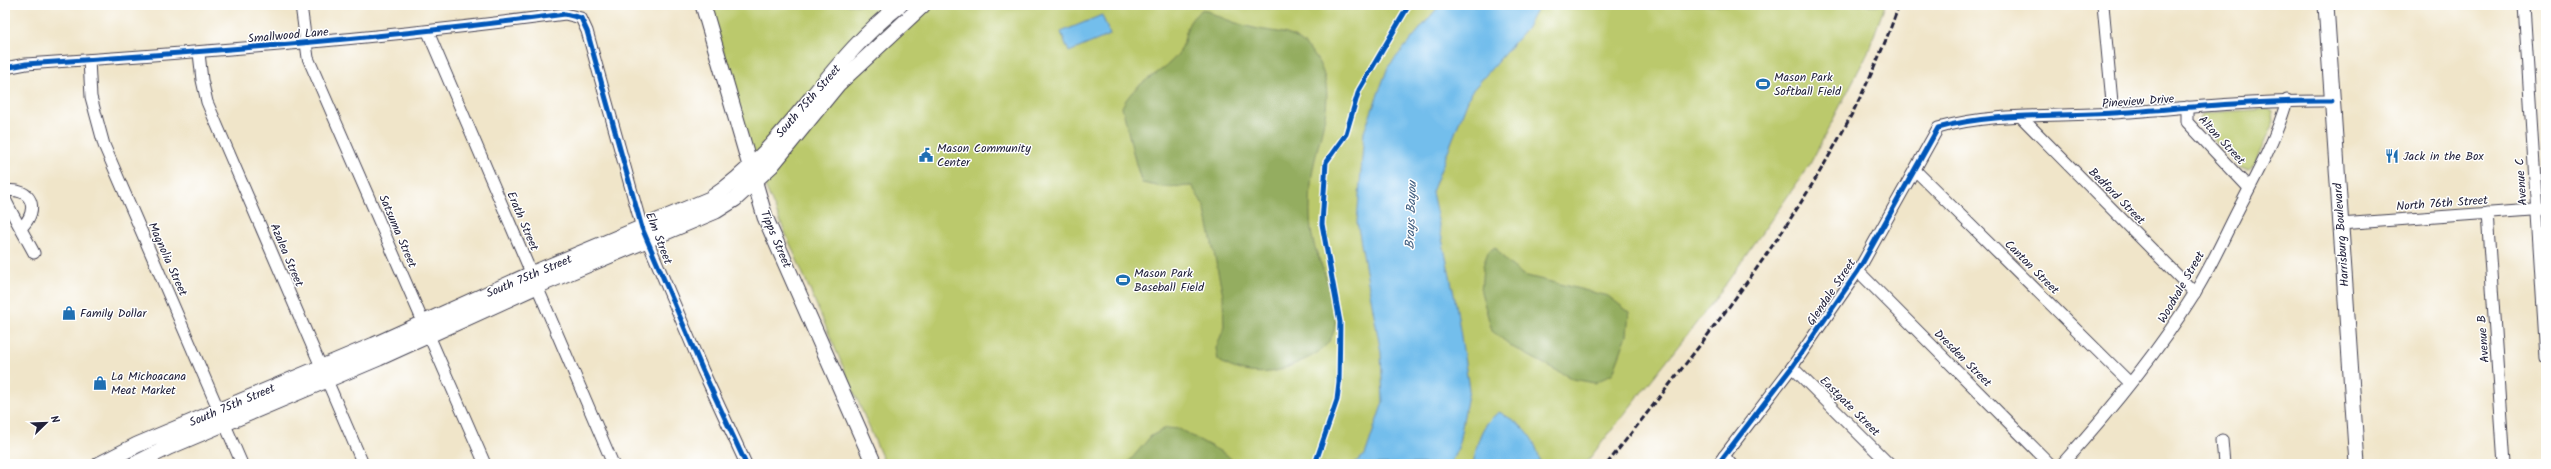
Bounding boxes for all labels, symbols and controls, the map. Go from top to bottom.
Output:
street label: Smallwood Lane [247,22,330,48]
street label: South 75th Street [771,60,846,142]
place label: Mason Park Softball Field [1774,68,1842,101]
sports icon: Mason Park Softball Field [1755,76,1771,92]
street label: Pineview Drive [2101,89,2175,114]
street label: Alton Street [2194,111,2250,170]
place label: Mason Community Center [937,139,1031,172]
public building icon: Mason Community Center [918,147,934,163]
place label: Jack in the Box [2403,147,2484,166]
restaurant icon: Jack in the Box [2384,148,2400,164]
street label: Avenue C [2510,158,2533,206]
street label: Bedford Street [2084,163,2150,230]
water label: Brays Bayou [1400,179,1423,249]
street label: Harrisburg Boulevard [2328,181,2355,287]
street label: Erath Street [501,189,544,254]
street label: North 76th Street [2396,191,2489,216]
street label: Satsuma Street [374,192,422,271]
street label: Tipps Street [755,207,796,271]
street label: Elm Street [640,209,677,267]
street label: Magnolia Street [143,219,192,300]
street label: Azalea Street [265,220,309,290]
street label: Canton Street [2000,236,2064,299]
street label: Woodvale Street [2153,247,2210,327]
street label: South 75th Street [483,250,575,303]
street label: Glendale Street [1802,255,1861,330]
place label: Mason Park Baseball Field [1134,264,1205,297]
sports icon: Mason Park Baseball Field [1115,272,1131,288]
place label: Family Dollar [80,304,147,323]
shop icon: Family Dollar [61,305,77,321]
street label: Avenue B [2472,314,2495,363]
street label: Dresden Street [1929,325,1996,392]
place label: La Michoacana Meat Market [111,367,187,400]
street label: Eastgate Street [1815,372,1885,441]
shop icon: La Michoacana Meat Market [92,375,108,391]
street label: South 75th Street [186,379,278,432]
north arrow [26,403,66,443]
text: N [45,413,64,426]

